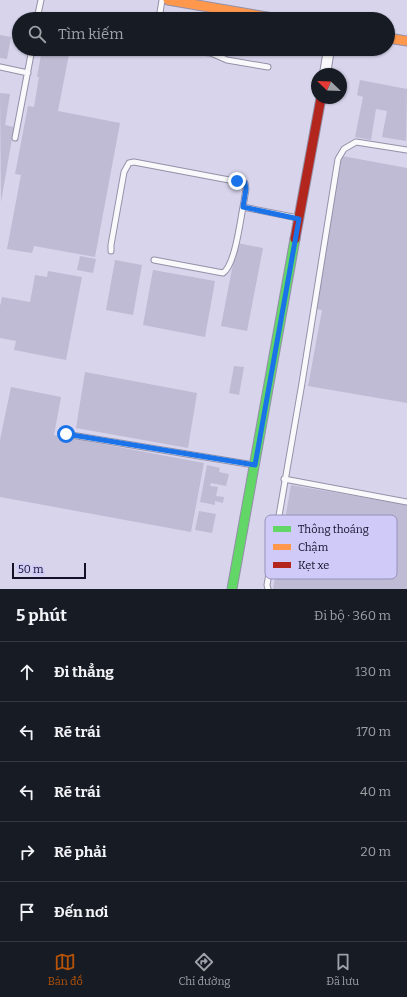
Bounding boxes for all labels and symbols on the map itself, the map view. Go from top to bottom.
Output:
north arrow [311,68,347,104]
route end [228,172,246,190]
route start [57,425,75,443]
legend [265,515,397,579]
text: Thông thoáng [298,523,369,536]
text: Chậm [298,541,329,554]
text: Kẹt xe [298,559,329,572]
scale bar [12,561,86,580]

